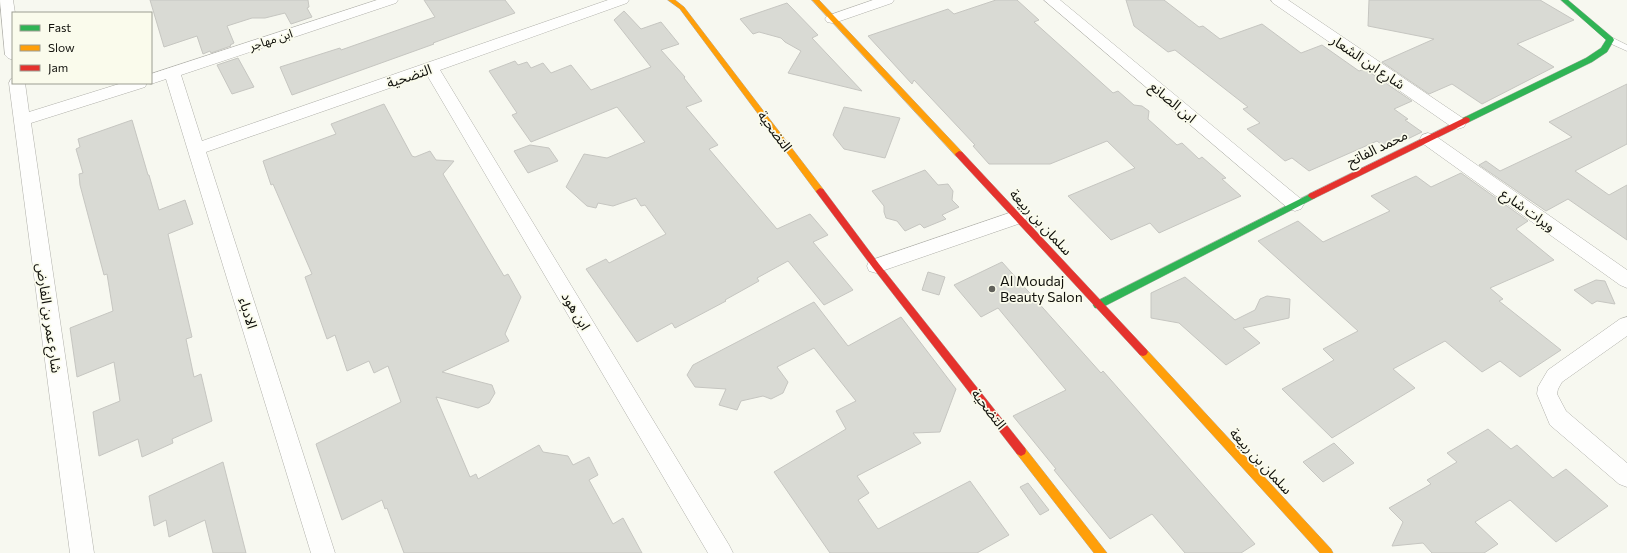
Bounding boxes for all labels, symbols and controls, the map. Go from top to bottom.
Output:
legend [12,12,152,84]
text: Fast [48,20,71,34]
street label: ابن مهاجر [246,25,295,54]
street label: شارع ابن الشعار [1326,30,1408,95]
text: Slow [48,40,75,54]
text: Jam [48,60,68,75]
street label: التضحية [384,60,434,91]
street label: ابن الصانع [1145,77,1200,128]
street label: التضحية [755,107,796,154]
street label: محمد الفاتح [1344,125,1411,172]
street label: سلمان بن ربيعة [1006,185,1076,259]
street label: ويرات شارع [1496,185,1559,237]
street label: شارع عمر بن الفارض [30,262,66,374]
place label: Al Moudaj Beauty Salon [1000,272,1083,305]
marker: Al Moudaj Beauty Salon [987,284,997,294]
street label: ابن هود [558,289,594,333]
street label: الادباء [236,295,261,331]
street label: التضحية [968,385,1010,432]
street label: سلمان بن ربيعة [1226,424,1296,498]

